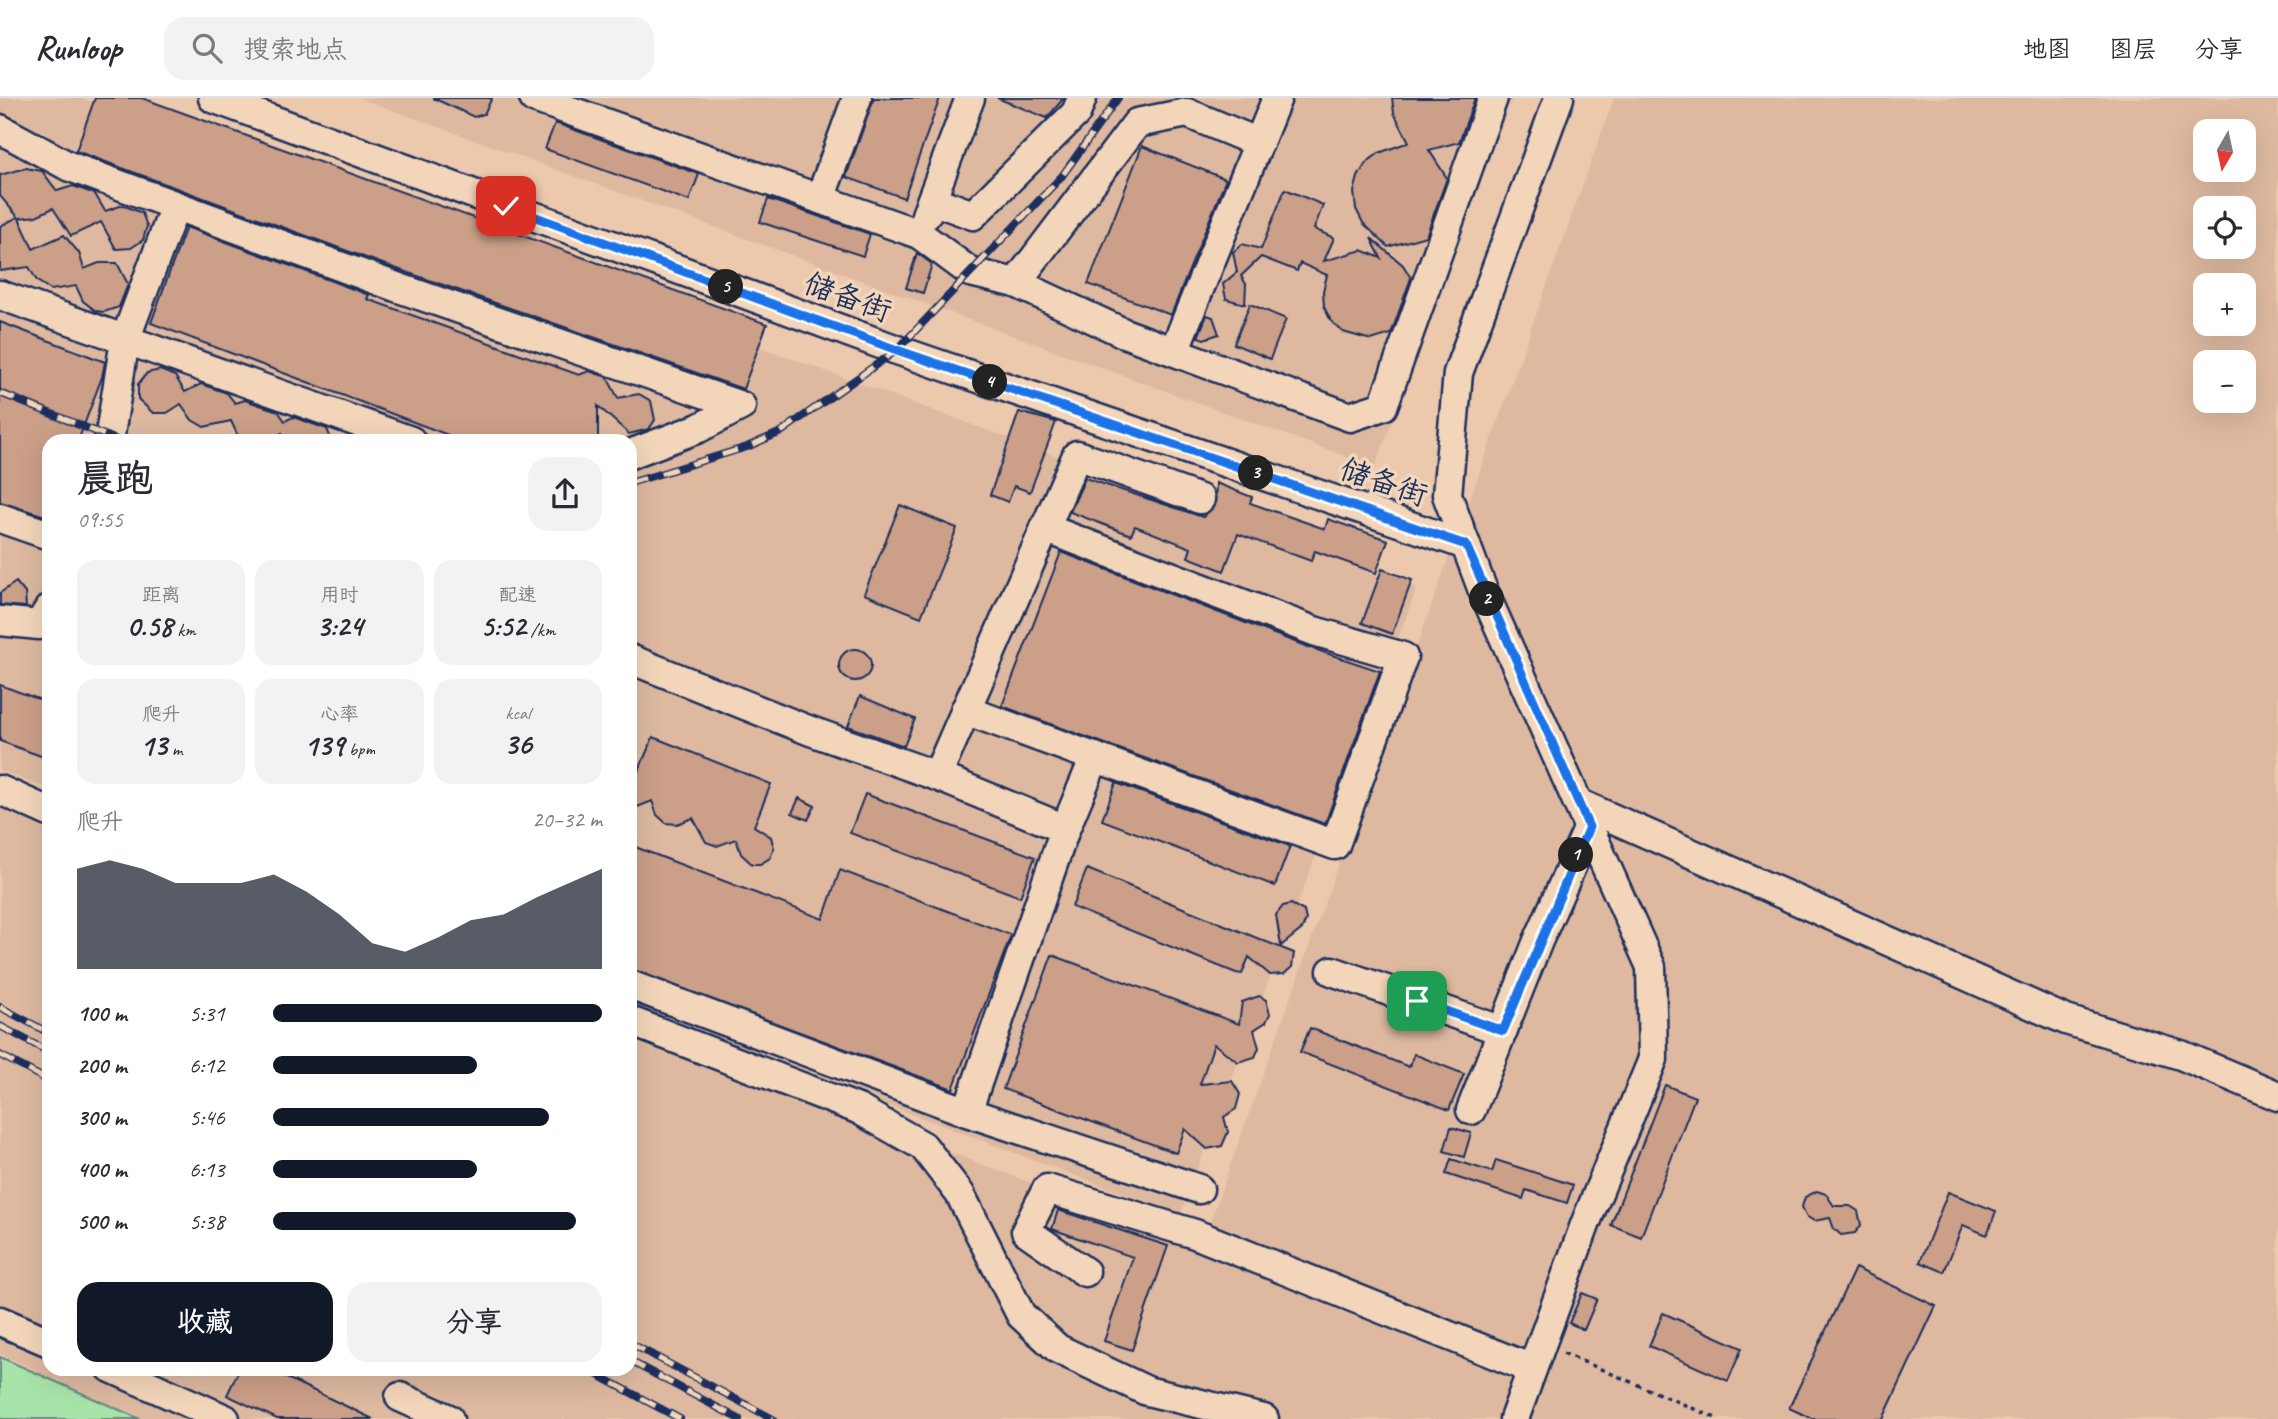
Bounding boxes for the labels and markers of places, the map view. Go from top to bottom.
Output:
pin [476,176,536,236]
pin: 5 [708,270,744,304]
pin: 4 [972,364,1007,400]
pin: 3 [1238,456,1274,490]
pin: 2 [1470,582,1504,616]
pin: 1 [1558,838,1594,872]
pin [1387,971,1447,1031]

